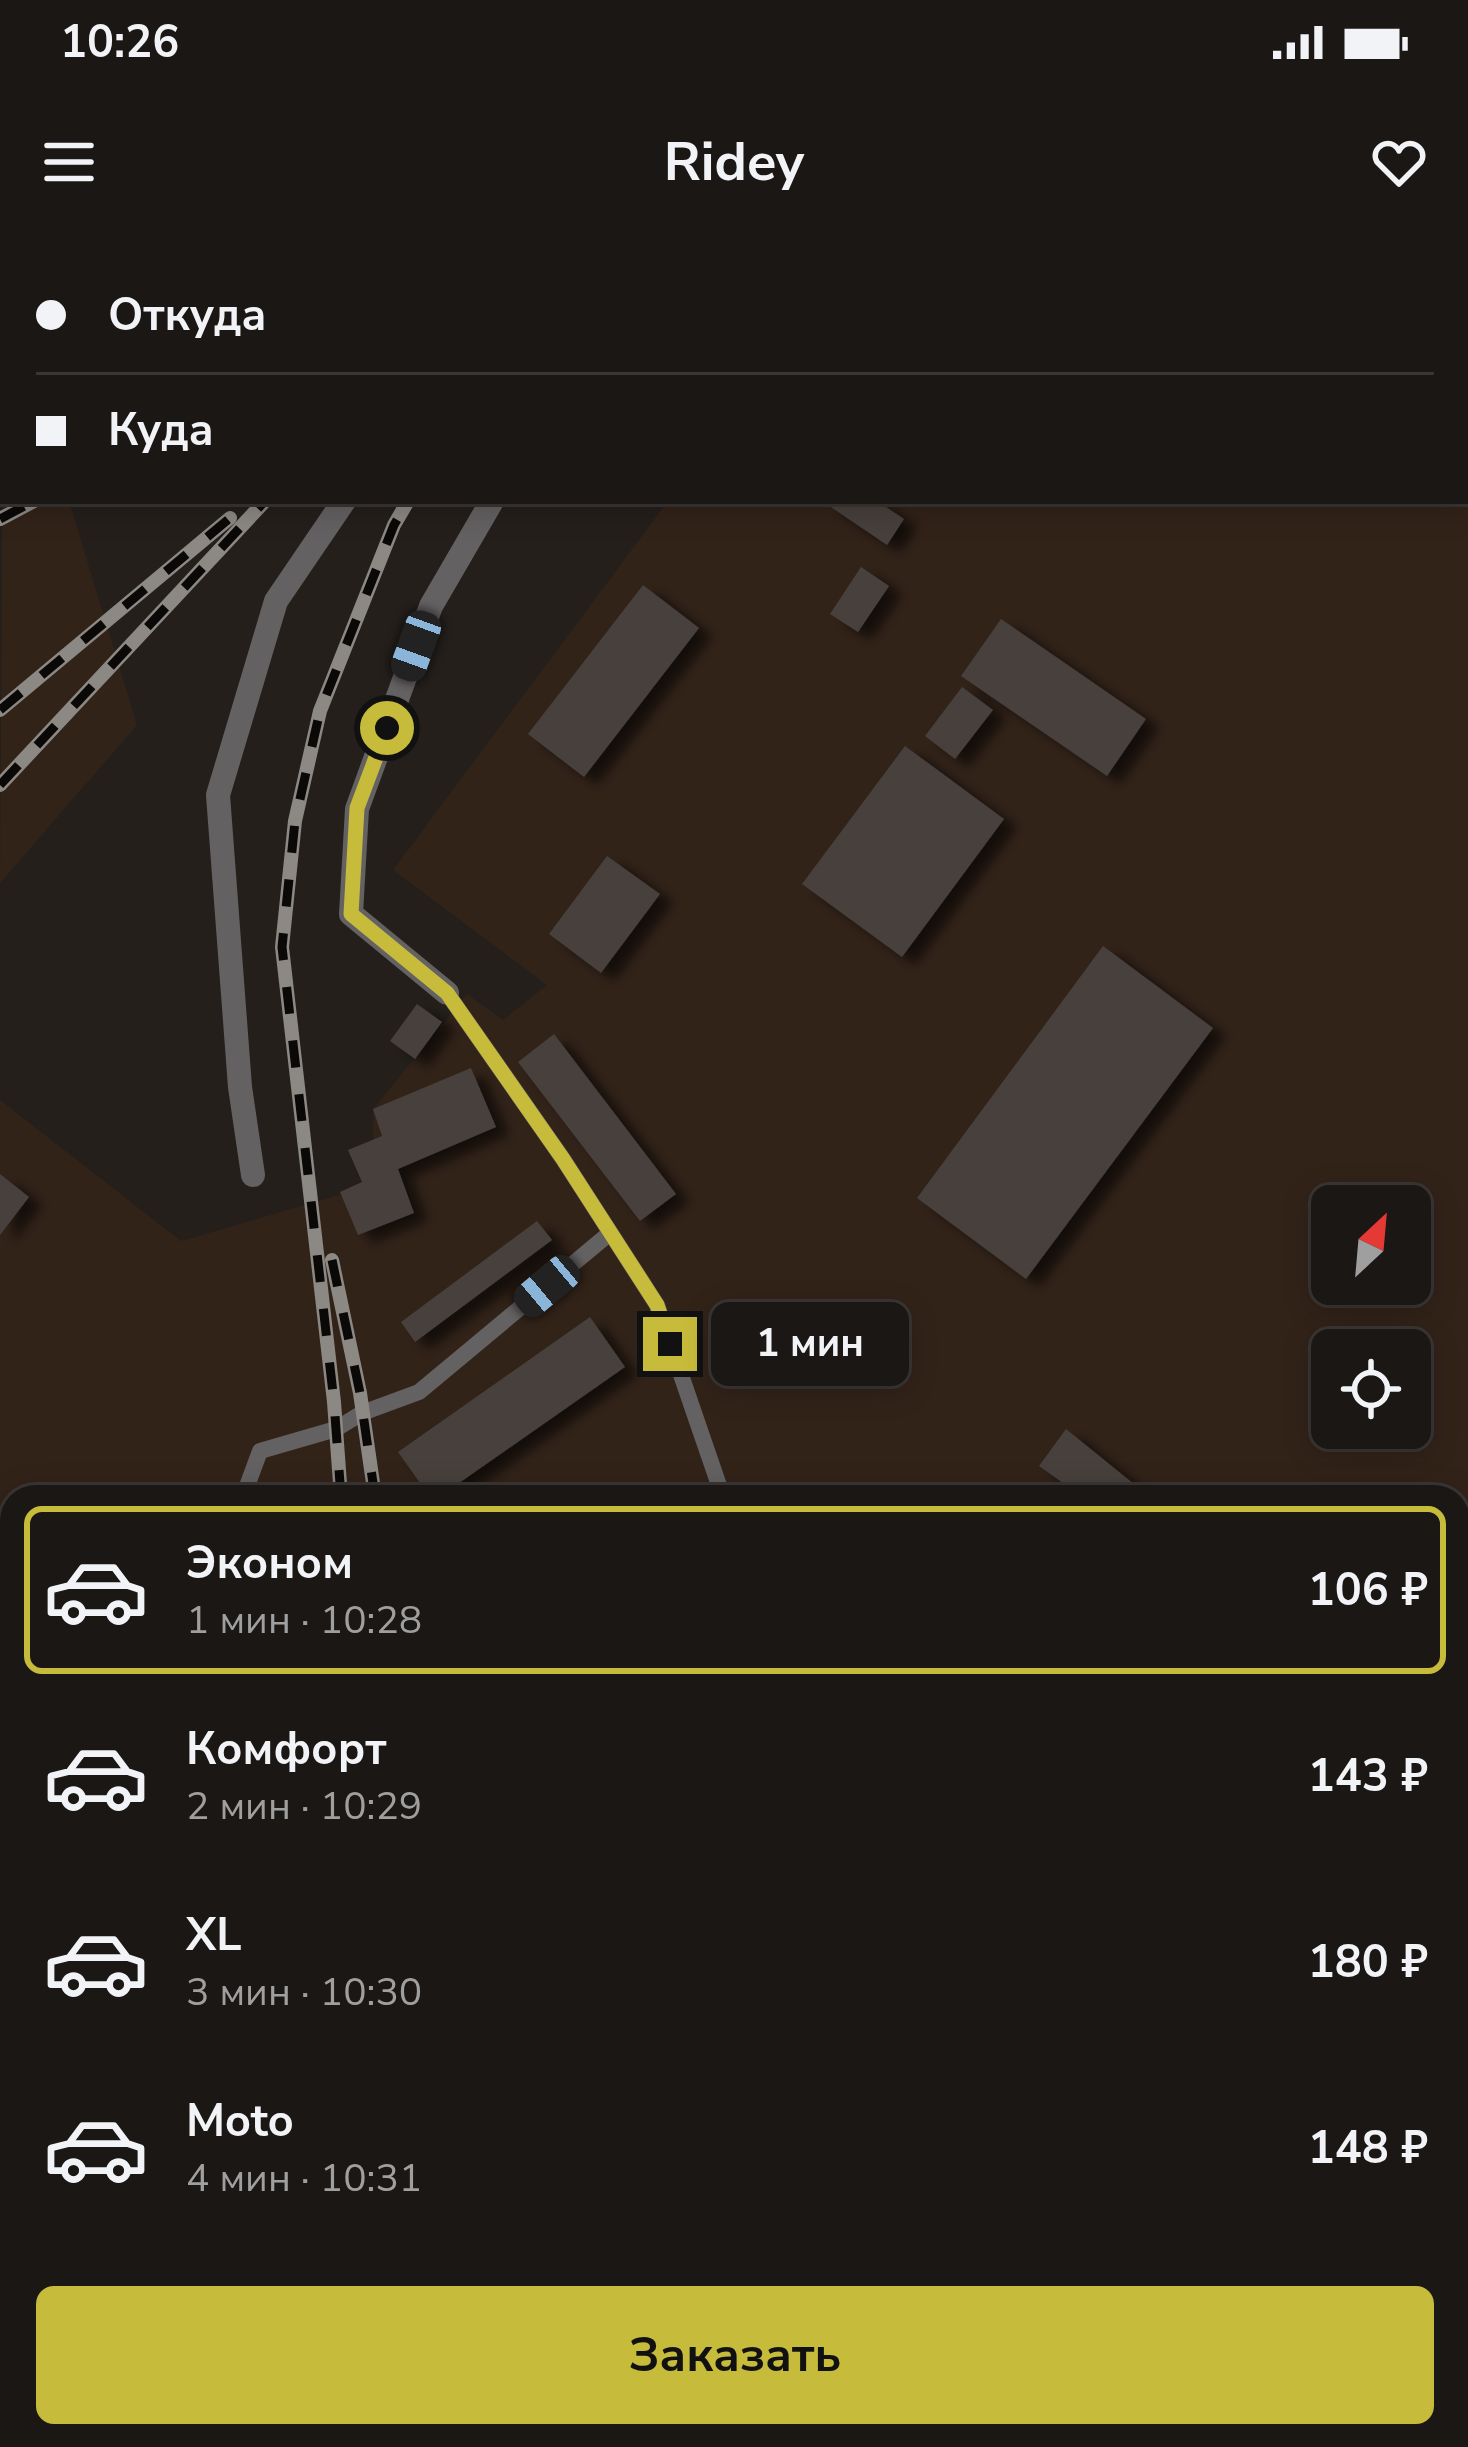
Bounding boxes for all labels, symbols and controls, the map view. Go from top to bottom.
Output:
text: 10:26 [60,12,179,73]
text: Ridey [664,125,804,199]
icon: menu [36,129,102,195]
icon: heart [1366,129,1432,195]
text: Откуда [108,285,266,346]
text: Куда [108,400,214,461]
car [387,606,445,686]
route start [360,701,414,755]
north arrow [1311,1185,1431,1305]
map controls [1311,1185,1431,1449]
car [508,1249,586,1323]
callout: 1 мин [712,1302,910,1386]
route end [643,1317,697,1371]
text: 1 мин [756,1317,864,1370]
button: locate [1311,1329,1431,1449]
text: Эконом [186,1533,353,1594]
icon: car [42,1536,150,1644]
text: 106 ₽ [1308,1560,1428,1621]
text: 1 мин · 10:28 [186,1594,422,1647]
text: Комфорт [186,1719,387,1780]
icon: car [42,1722,150,1830]
text: 143 ₽ [1308,1746,1428,1807]
text: 2 мин · 10:29 [186,1780,422,1833]
text: XL [186,1905,242,1966]
icon: car [42,1908,150,2016]
text: 180 ₽ [1308,1932,1428,1993]
text: 3 мин · 10:30 [186,1966,422,2019]
text: Moto [186,2091,294,2152]
icon: car [42,2094,150,2202]
text: 148 ₽ [1308,2118,1428,2179]
text: 4 мин · 10:31 [186,2152,422,2205]
button: Заказать [36,2286,1434,2424]

